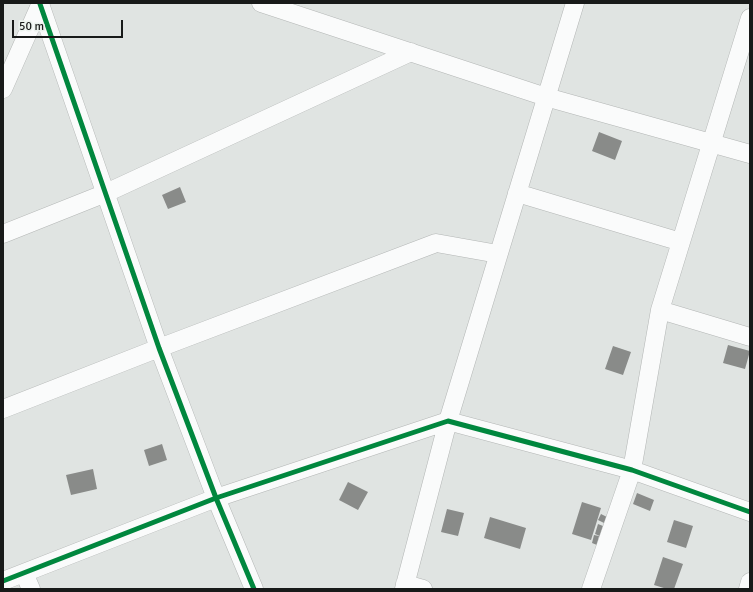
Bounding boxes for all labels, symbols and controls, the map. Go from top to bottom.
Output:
scale bar [14,12,125,38]
text: 50 m [19,19,44,34]

